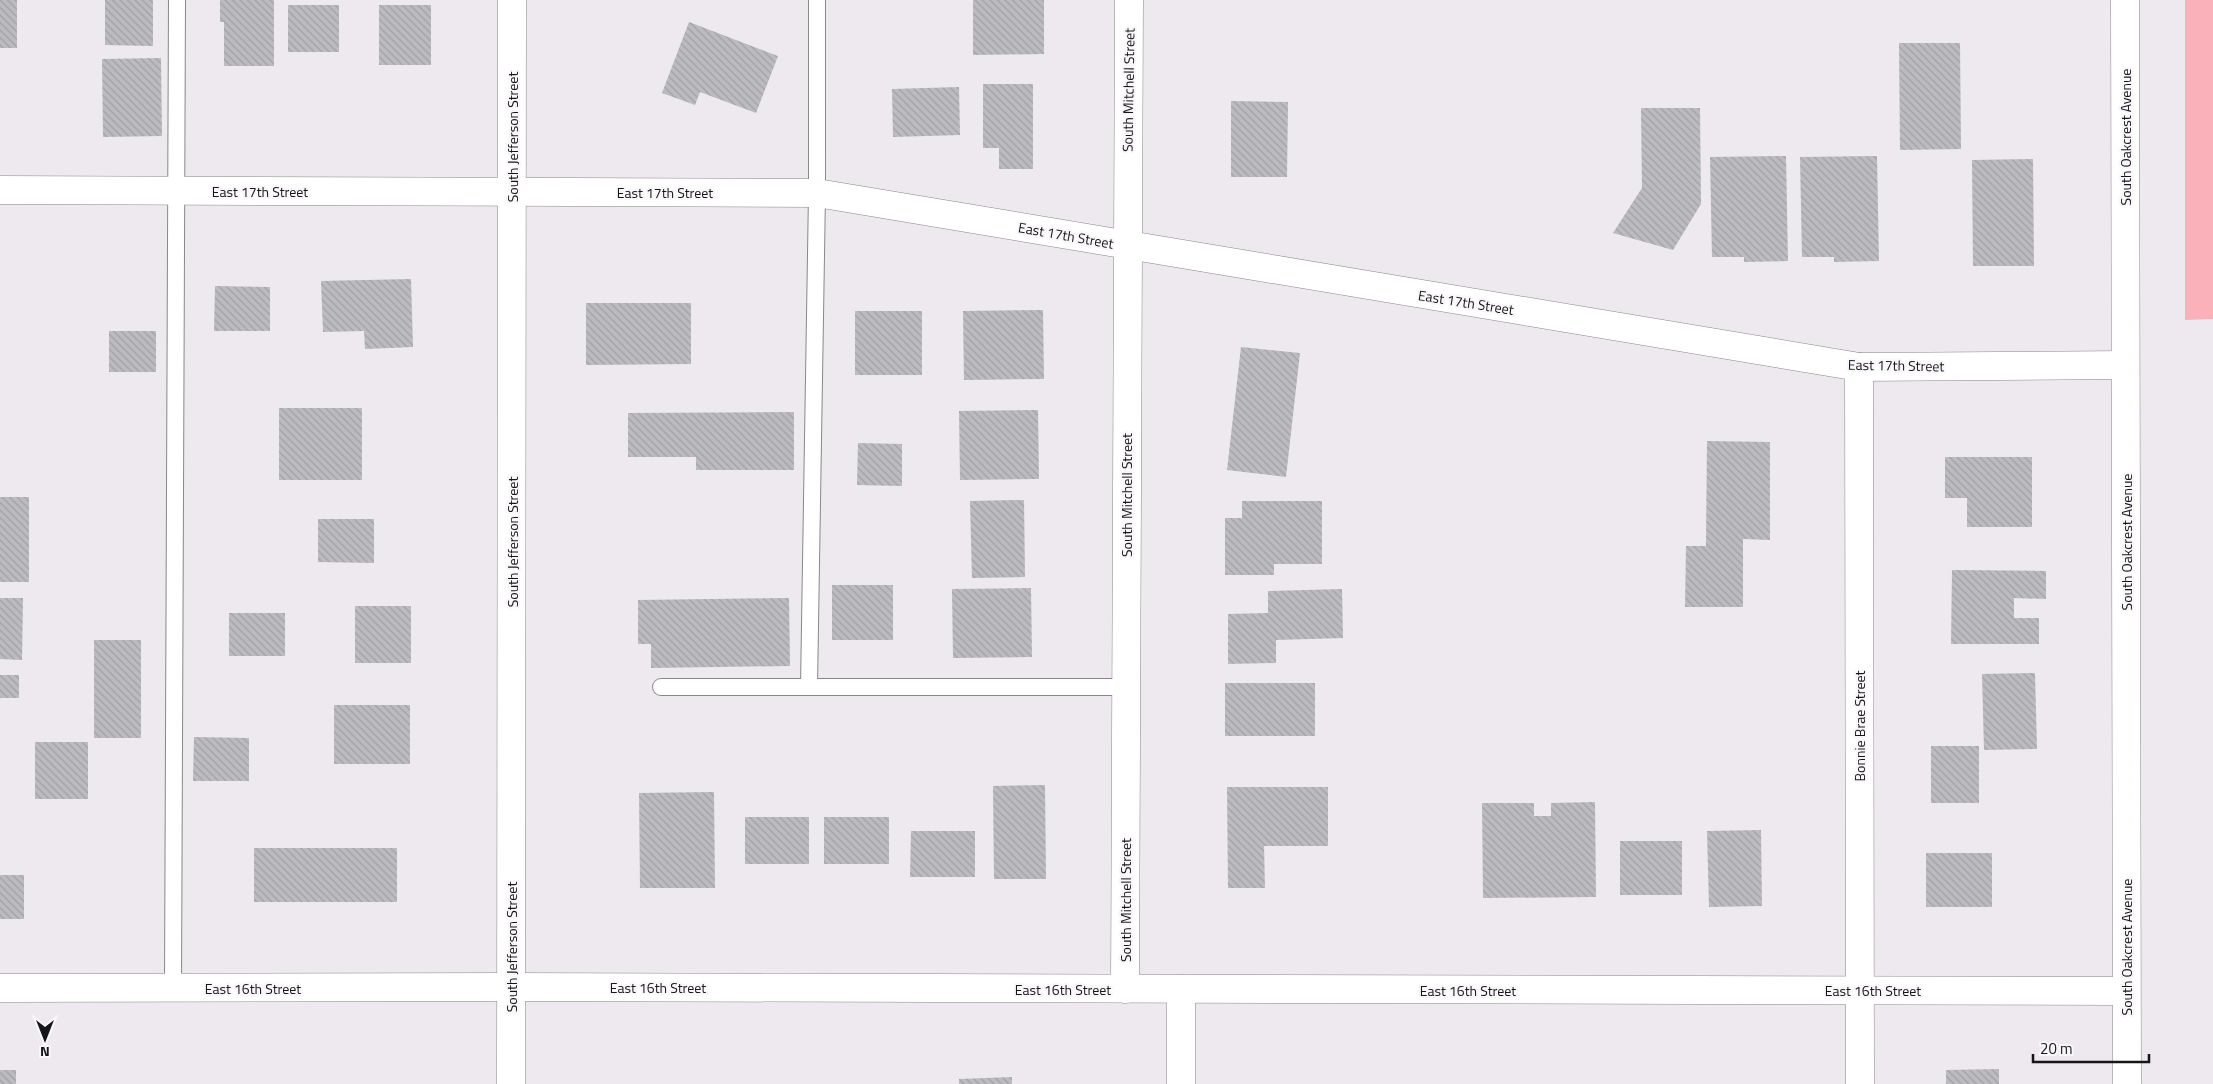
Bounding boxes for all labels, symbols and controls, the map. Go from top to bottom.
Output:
street label: South Mitchell Street [1116,28,1140,152]
street label: South Oakcrest Avenue [2115,69,2136,205]
street label: South Jefferson Street [502,72,523,202]
street label: East 17th Street [212,181,308,202]
street label: East 17th Street [617,182,713,203]
street label: East 17th Street [1017,216,1115,254]
street label: East 17th Street [1417,284,1515,320]
street label: East 17th Street [1848,354,1945,376]
street label: South Mitchell Street [1116,433,1137,557]
street label: South Oakcrest Avenue [2116,474,2137,610]
street label: South Jefferson Street [502,477,523,607]
street label: Bonnie Brae Street [1849,670,1870,782]
street label: South Mitchell Street [1115,838,1136,962]
street label: South Oakcrest Avenue [2116,879,2137,1015]
street label: South Jefferson Street [501,882,522,1012]
street label: East 16th Street [610,977,706,998]
street label: East 16th Street [205,978,301,999]
street label: East 16th Street [1015,979,1111,1000]
street label: East 16th Street [1420,980,1516,1001]
street label: East 16th Street [1825,980,1921,1001]
north arrow [20,1014,70,1064]
scale bar [2033,1032,2149,1064]
text: 20 m [2040,1037,2073,1060]
text: N [40,1042,50,1063]

